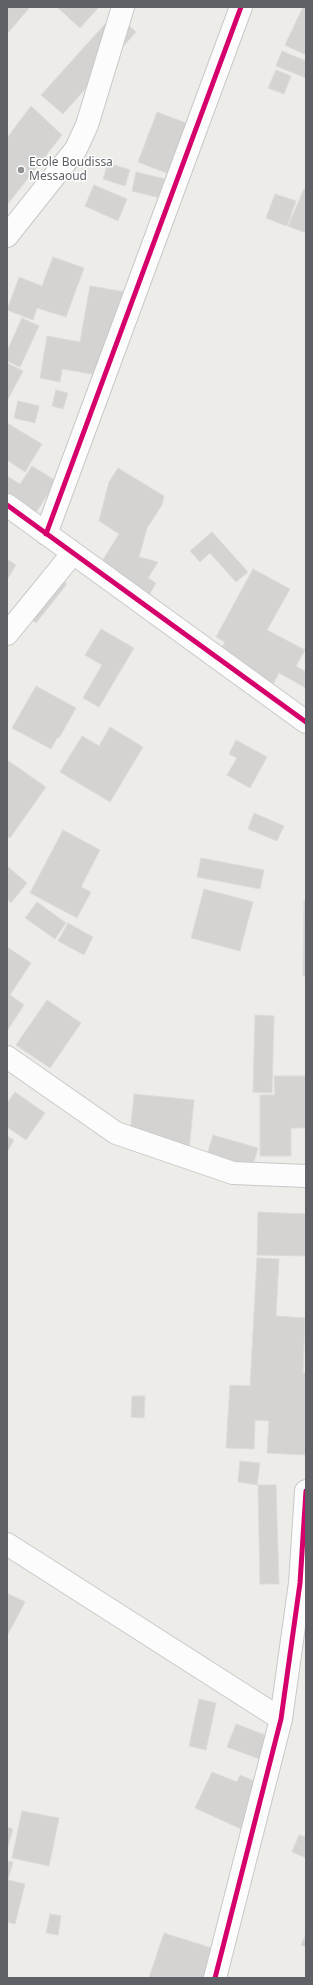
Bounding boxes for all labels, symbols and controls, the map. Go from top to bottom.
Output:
place label: Ecole Boudissa Messaoud [29,156,113,184]
marker: Ecole Boudissa Messaoud [16,165,26,175]

